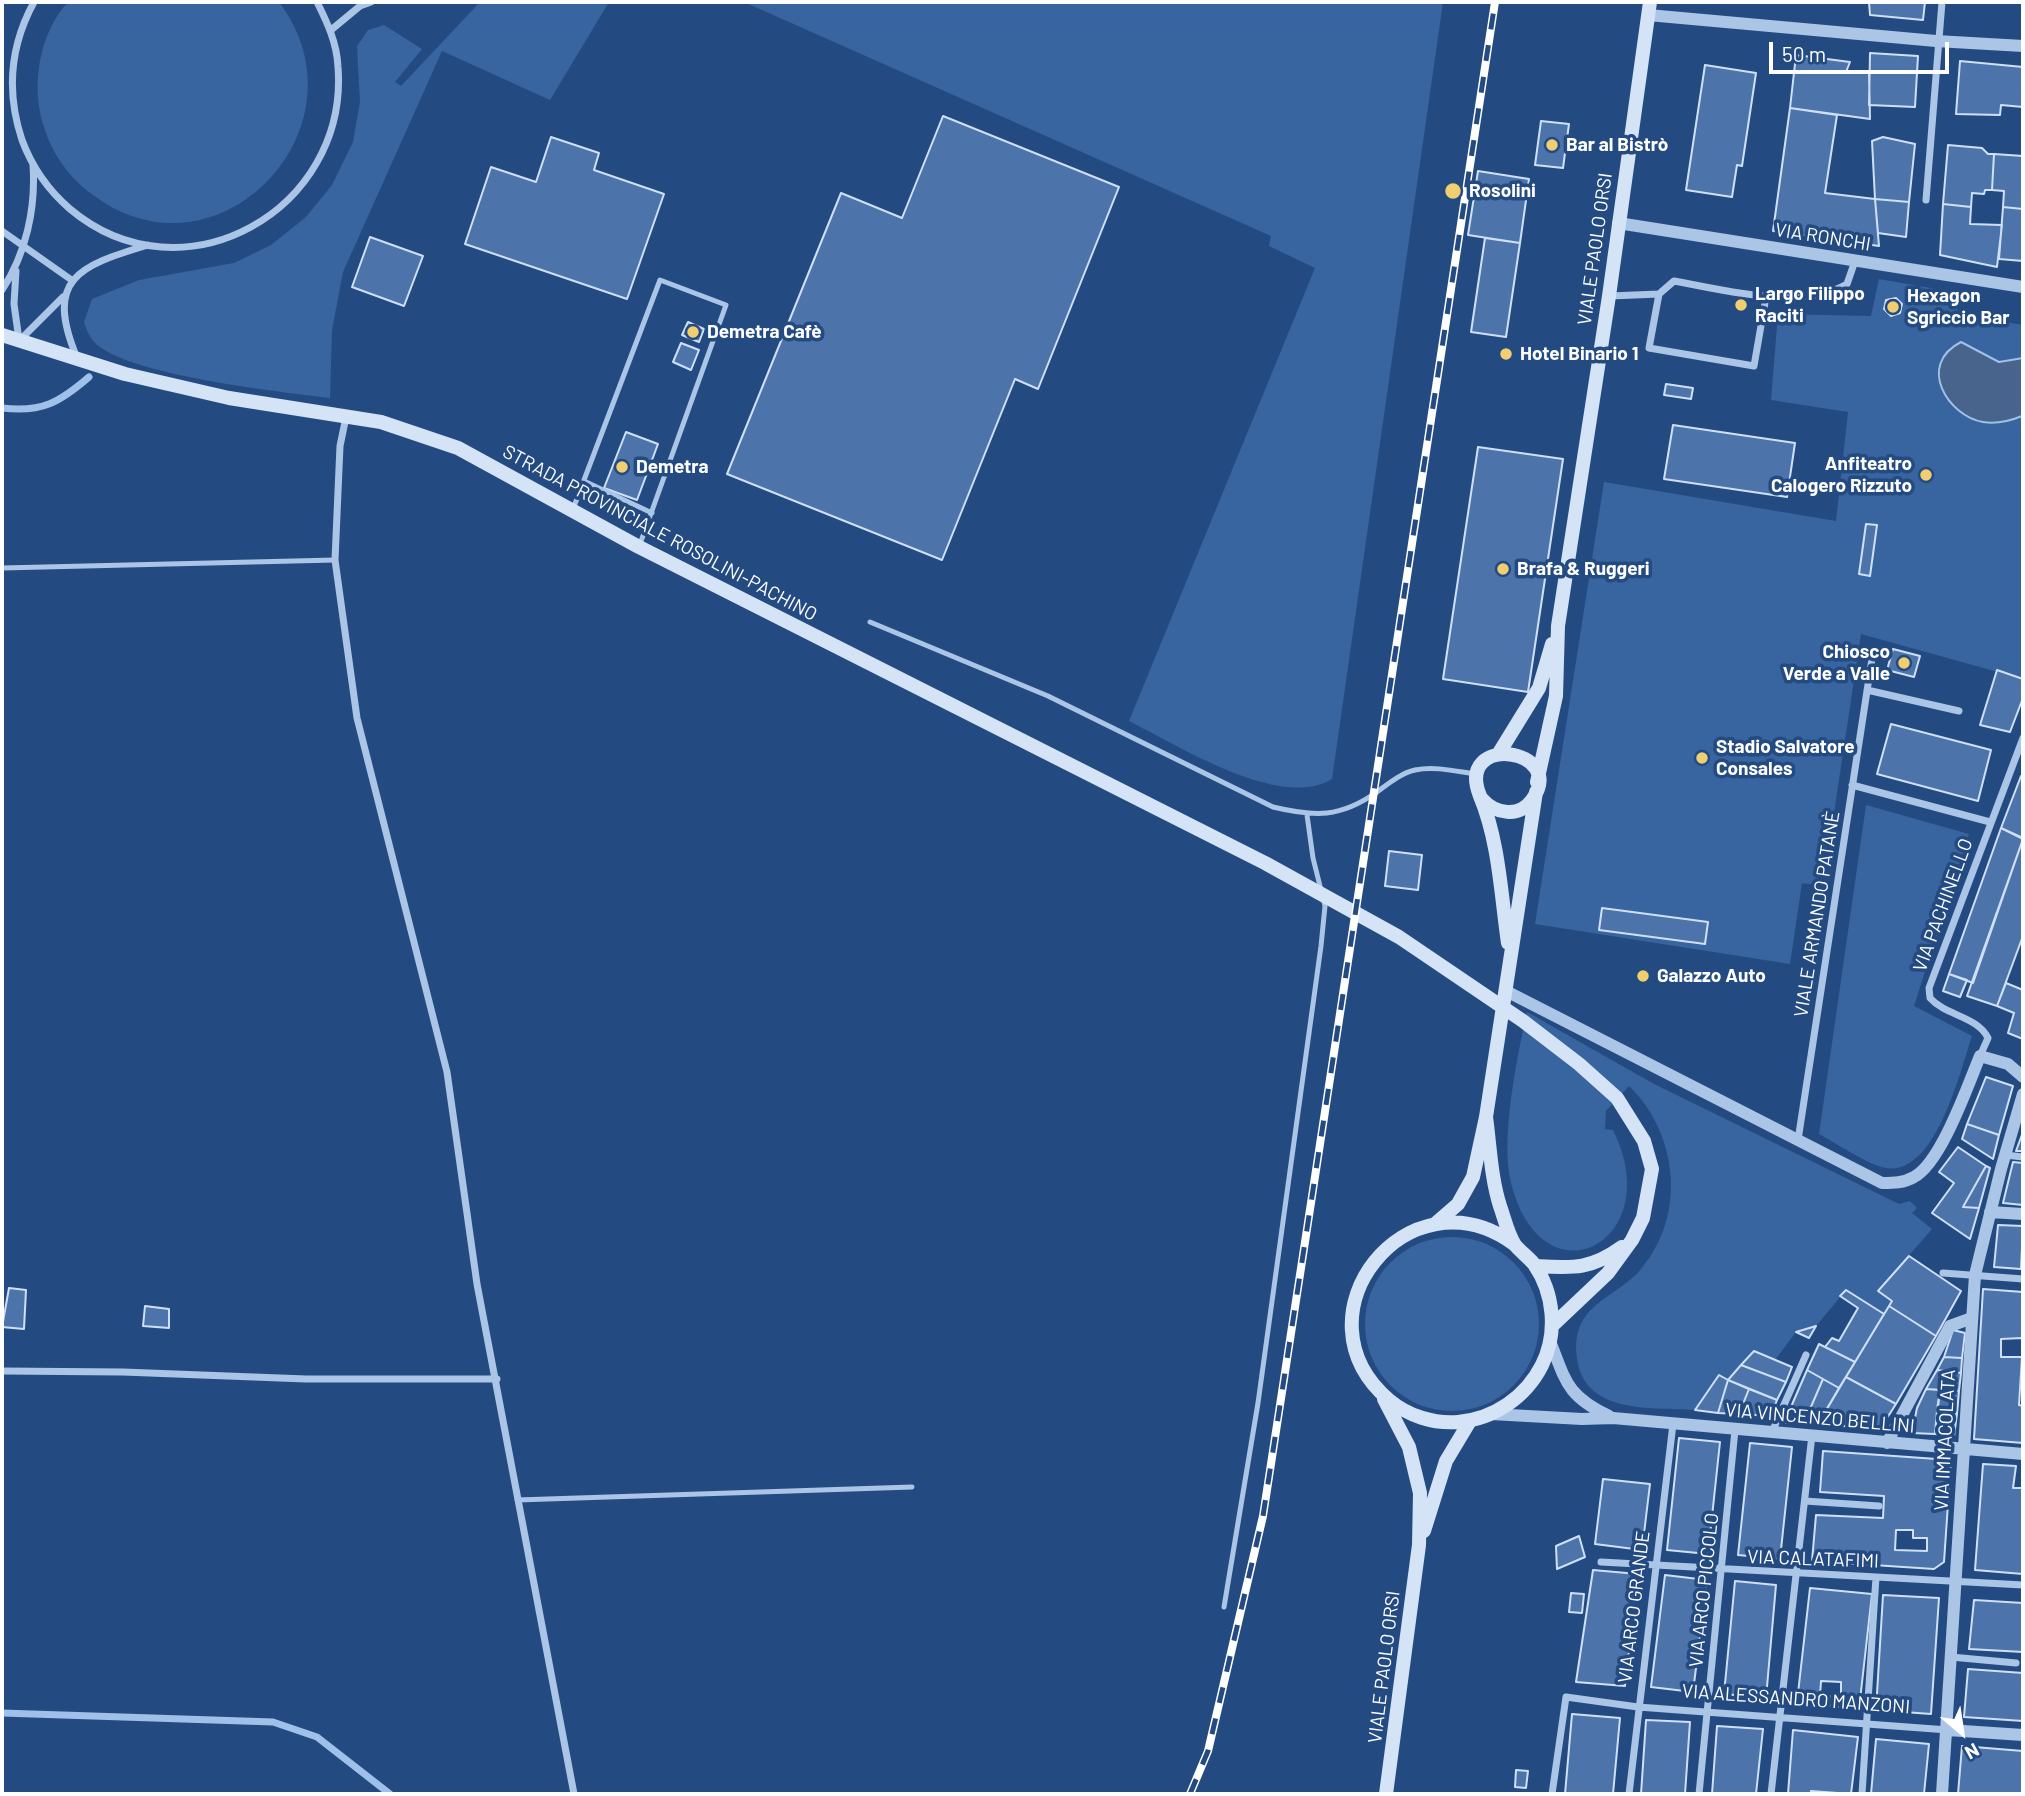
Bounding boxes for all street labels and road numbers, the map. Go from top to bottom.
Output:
street label: VIALE PAOLO ORSI [1573,171,1617,327]
street label: VIA RONCHI [1774,218,1872,256]
street label: STRADA PROVINCIALE ROSOLINI-PACHINO [499,440,821,626]
street label: VIALE ARMANDO PATANÈ [1789,809,1845,1019]
street label: VIA PACHINELLO [1908,835,1978,975]
street label: VIA IMMACOLATA [1930,1369,1960,1511]
street label: VIA VINCENZO BELLINI [1724,1398,1916,1438]
street label: VIA ARCO PICCOLO [1685,1512,1723,1668]
street label: VIA ARCO GRANDE [1613,1530,1655,1684]
street label: VIA CALATAFIMI [1747,1545,1879,1573]
street label: VIALE PAOLO ORSI [1363,1589,1405,1745]
street label: VIA ALESSANDRO MANZONI [1681,1680,1911,1718]

